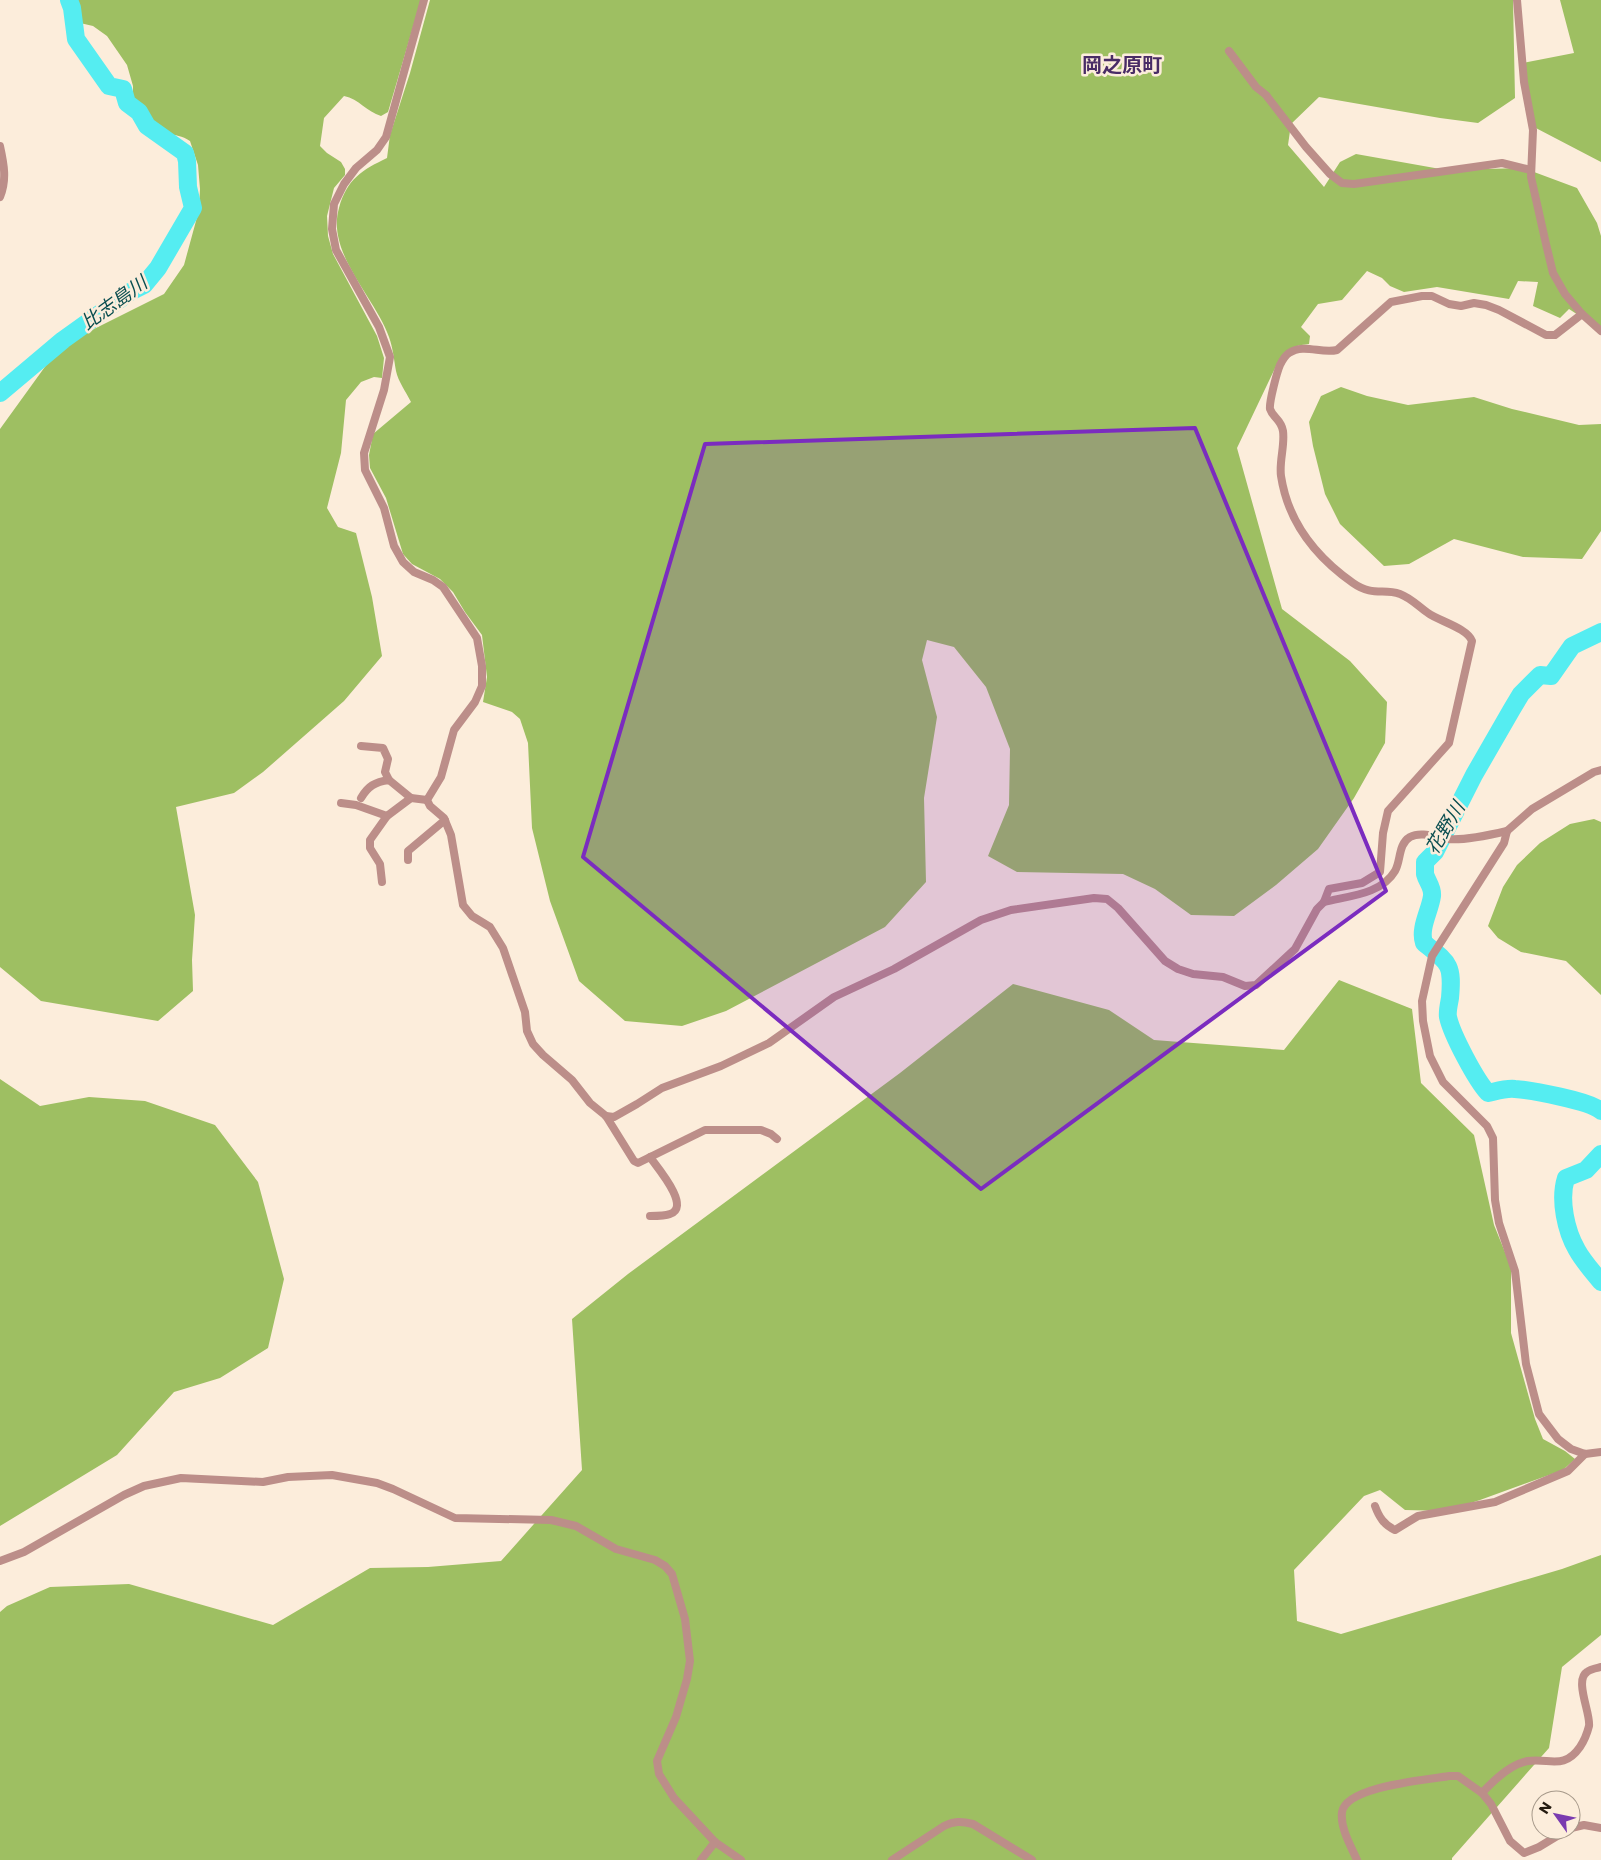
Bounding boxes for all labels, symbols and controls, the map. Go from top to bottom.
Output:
district label: 岡之原町 [1082,51,1162,79]
water label: 比志島川 [75,269,154,336]
water label: 花野川 [1419,795,1472,859]
north arrow [1531,1790,1581,1840]
text: N [1534,1798,1556,1818]

